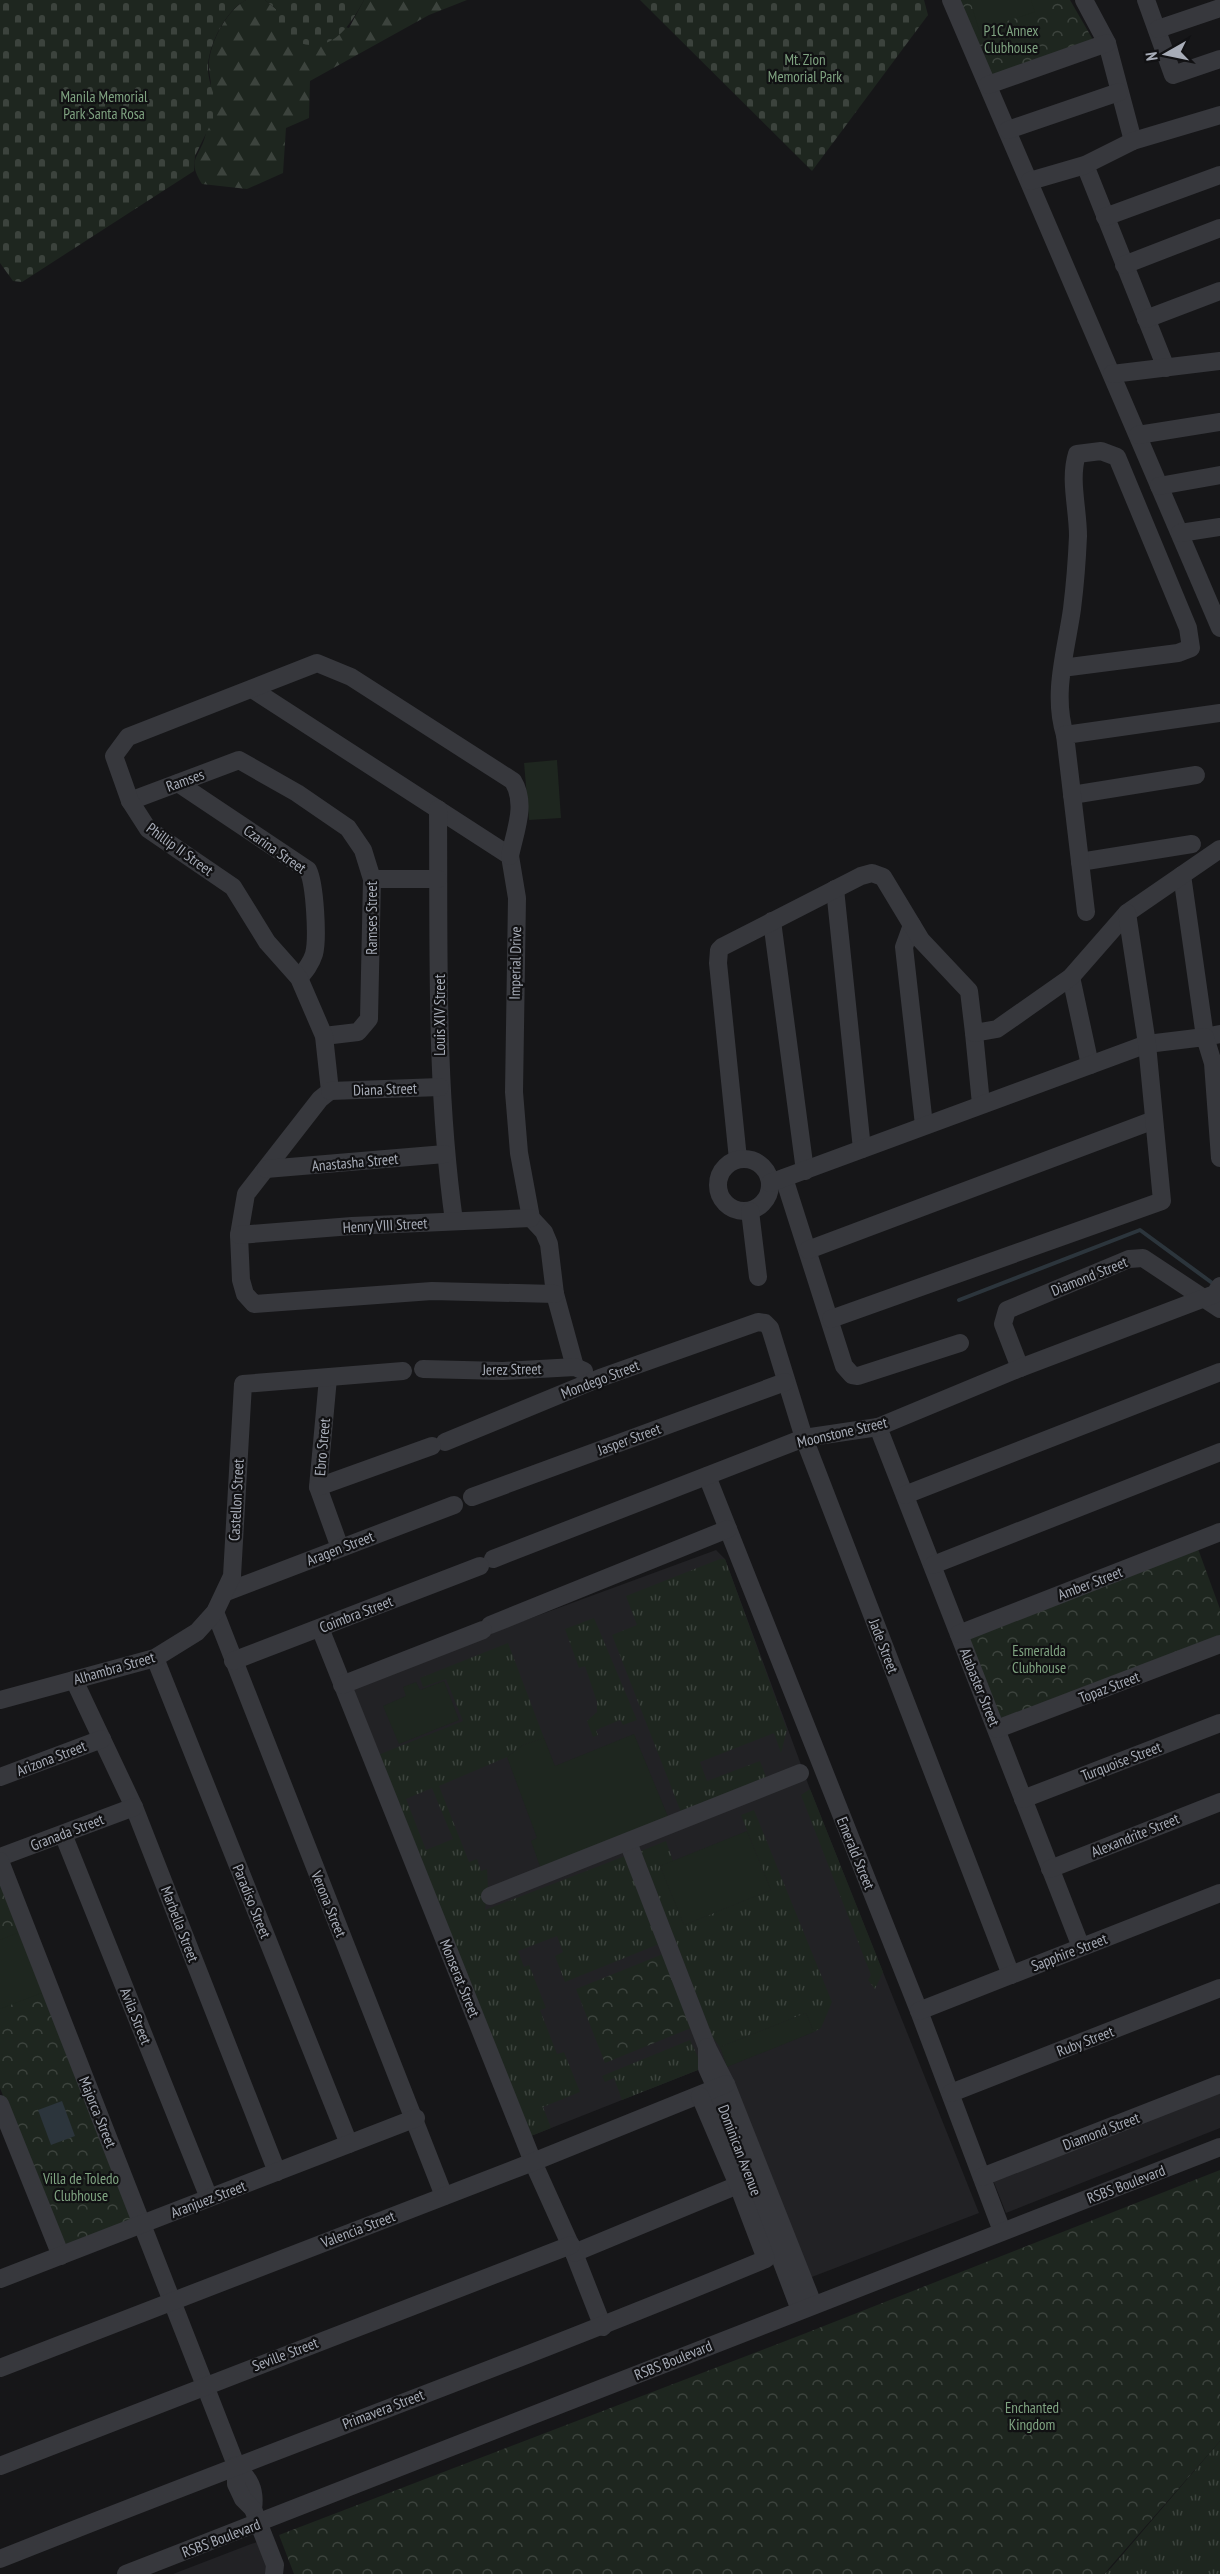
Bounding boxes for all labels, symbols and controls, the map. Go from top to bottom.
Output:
park label: P1C Annex Clubhouse [983,21,1039,57]
north arrow [1136,24,1196,84]
park label: Mt. Zion Memorial Park [768,50,842,86]
text: N [1141,51,1162,62]
park label: Manila Memorial Park Santa Rosa [61,87,148,123]
street label: Ramses [163,764,207,796]
street label: Phillip II Street [143,818,217,880]
street label: Czarina Street [240,821,310,877]
street label: Ramses Street [362,881,381,955]
street label: Imperial Drive [505,926,525,1000]
street label: Louis XIV Street [430,974,449,1056]
street label: Diana Street [353,1078,417,1100]
street label: Anastasha Street [311,1149,399,1175]
street label: Henry VIII Street [342,1213,428,1237]
street label: Diamond Street [1048,1252,1130,1300]
street label: Mondego Street [558,1355,642,1403]
street label: Jerez Street [481,1359,542,1379]
street label: Moonstone Street [795,1412,889,1452]
street label: Ebro Street [310,1417,334,1477]
street label: Jasper Street [594,1419,663,1460]
street label: Castellon Street [224,1458,248,1542]
street label: Aragen Street [304,1526,376,1570]
street label: Amber Street [1055,1562,1125,1604]
street label: Coimbra Street [317,1591,395,1637]
street label: Jade Street [865,1615,903,1676]
park label: Esmeralda Clubhouse [1012,1641,1066,1677]
street label: Alabaster Street [956,1645,1004,1729]
street label: Alhambra Street [71,1647,157,1689]
street label: Topaz Street [1076,1667,1142,1707]
street label: Arizona Street [14,1736,88,1780]
street label: Turquoise Street [1078,1737,1164,1785]
street label: Granada Street [28,1809,106,1855]
street label: Alexandrite Street [1088,1809,1182,1861]
street label: Emerald Street [833,1814,879,1892]
street label: Paradiso Street [229,1861,275,1941]
street label: Verona Street [307,1867,351,1940]
street label: Marbella Street [157,1883,203,1965]
street label: Sapphire Street [1028,1929,1110,1975]
street label: Monserat Street [436,1936,484,2020]
street label: Avila Street [116,1985,156,2047]
street label: Ruby Street [1054,2021,1116,2061]
street label: Majorca Street [75,2074,121,2150]
street label: Dominican Avenue [714,2102,766,2198]
street label: Diamond Street [1060,2108,1142,2154]
street label: RSBS Boulevard [1084,2160,1168,2208]
park label: Villa de Toledo Clubhouse [42,2169,119,2205]
street label: Aranjuez Street [168,2176,248,2222]
street label: Valencia Street [318,2206,398,2252]
street label: Seville Street [249,2333,321,2375]
street label: RSBS Boulevard [631,2336,715,2384]
street label: Primavera Street [340,2385,426,2433]
park label: Enchanted Kingdom [1005,2398,1059,2434]
street label: RSBS Boulevard [179,2514,263,2562]

